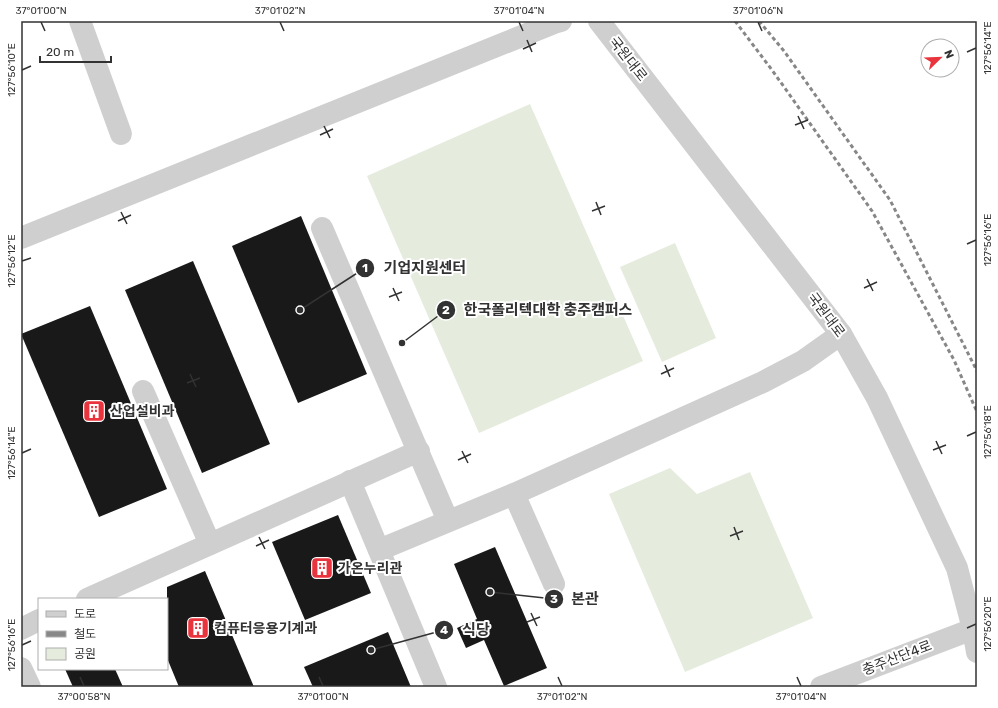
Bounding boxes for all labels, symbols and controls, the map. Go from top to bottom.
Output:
text: 37°01'00"N [15,5,67,17]
text: 37°01'02"N [255,5,305,17]
text: 37°01'04"N [494,5,544,17]
text: 37°01'06"N [733,5,783,17]
text: 127°56'14"E [982,21,994,75]
street label: 국원대로 [605,33,651,85]
scale bar [40,38,111,64]
north arrow [920,38,960,78]
text: 127°56'10"E [6,43,18,97]
text: 20 m [46,45,74,59]
text: N [941,48,956,61]
text: 127°56'16"E [982,214,994,266]
text: 127°56'12"E [6,235,18,287]
callout: 기업지원센터 [355,255,474,282]
text: 기업지원센터 [384,259,466,277]
text: 1 [362,261,368,275]
street label: 국원대로 [804,289,848,341]
callout: 한국폴리텍대학 충주캠퍼스 [436,297,641,324]
text: 한국폴리텍대학 충주캠퍼스 [464,301,633,319]
text: 2 [442,303,450,317]
building icon: 산업설비과 [81,398,107,424]
place label: 산업설비과 [110,403,175,420]
text: 127°56'18"E [982,405,994,459]
text: 127°56'14"E [6,426,18,480]
building icon: 가온누리관 [309,555,335,581]
place label: 가온누리관 [338,560,403,577]
callout: 본관 [544,586,607,613]
text: 본관 [571,590,599,608]
text: 3 [550,592,558,606]
text: 127°56'20"E [982,597,994,651]
legend [38,598,168,670]
text: 도로 [74,607,96,621]
building icon: 컴퓨터응용기계과 [185,615,211,641]
callout: 식당 [434,616,497,643]
text: 127°56'16"E [6,619,18,671]
place label: 컴퓨터응용기계과 [214,620,317,637]
text: 식당 [462,621,490,639]
text: 4 [440,623,448,637]
text: 철도 [74,627,96,641]
street label: 충주산단4로 [860,637,934,679]
text: 공원 [74,647,96,661]
text: 37°00'58"N [58,691,110,703]
text: 37°01'00"N [297,691,349,703]
text: 37°01'02"N [537,691,587,703]
text: 37°01'04"N [776,691,826,703]

